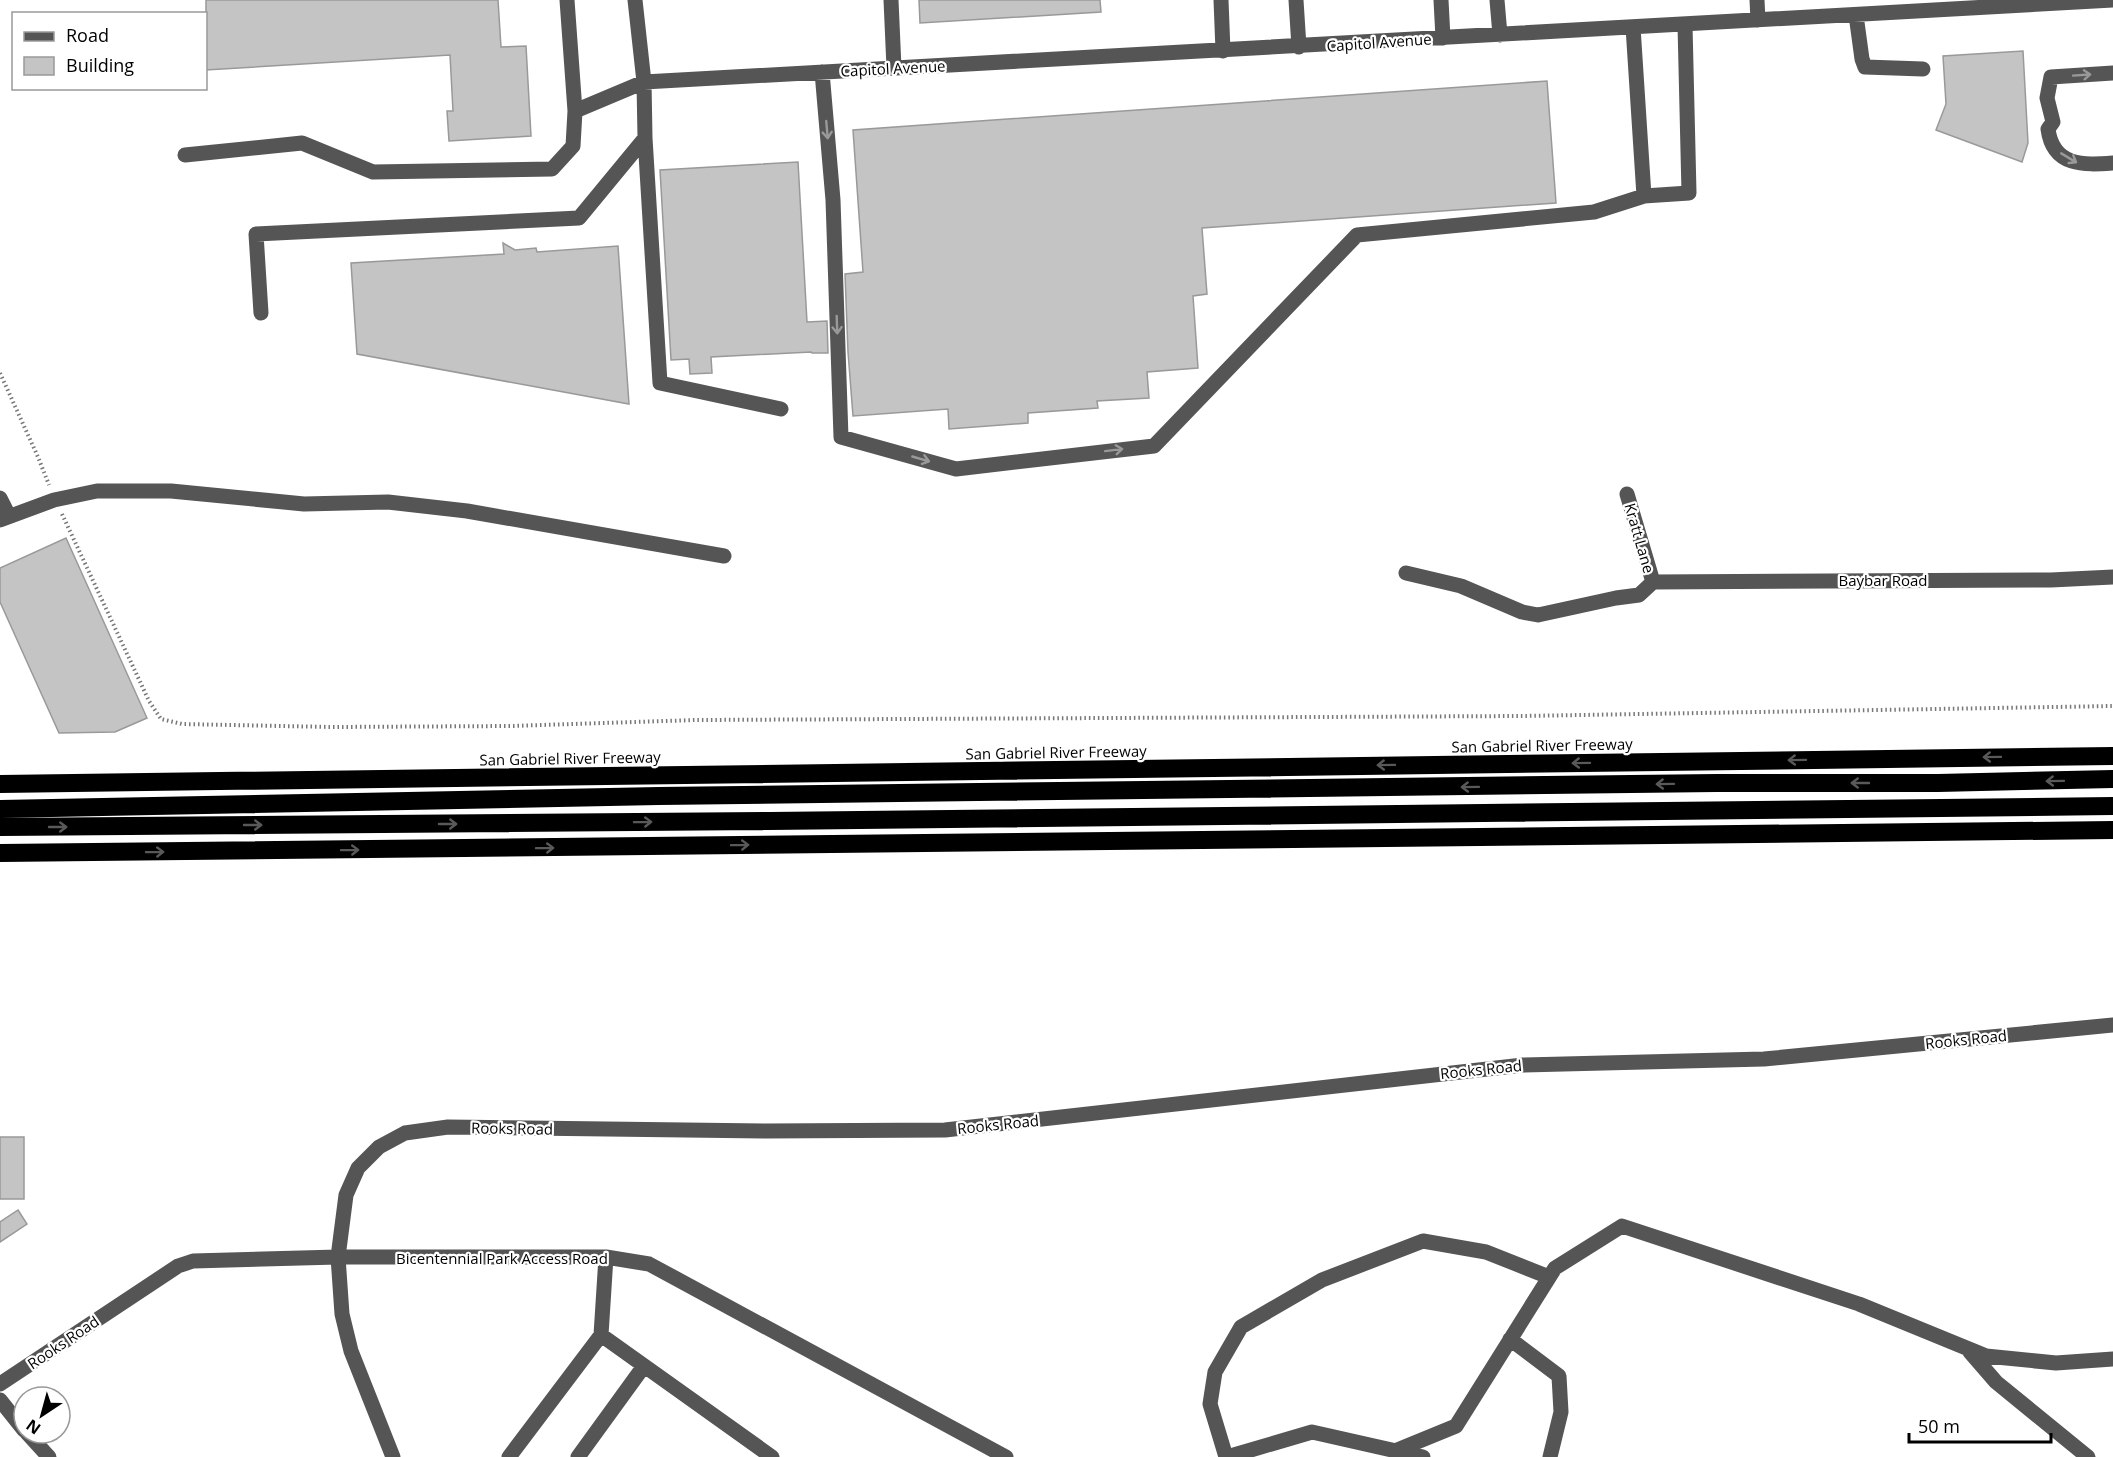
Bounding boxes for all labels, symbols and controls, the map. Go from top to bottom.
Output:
legend [12,12,207,90]
text: Road [66,23,109,47]
street label: Capitol Avenue [1326,28,1432,56]
text: Building [66,53,134,77]
street label: Capitol Avenue [840,55,946,81]
one-way arrow [2071,69,2091,80]
one-way arrow [822,120,833,140]
one-way arrow [2060,153,2077,165]
one-way arrow [831,315,843,335]
one-way arrow [1103,444,1123,455]
one-way arrow [911,454,930,465]
street label: Kratt Lane [1620,501,1660,575]
street label: Baybar Road [1839,570,1927,590]
street label: San Gabriel River Freeway [1451,733,1633,757]
street label: San Gabriel River Freeway [965,740,1147,764]
street label: San Gabriel River Freeway [479,746,661,770]
one-way arrow [1982,752,2002,763]
one-way arrow [1787,754,1807,766]
one-way arrow [1571,757,1591,769]
one-way arrow [1376,760,1396,771]
one-way arrow [2045,775,2065,786]
one-way arrow [1850,777,1870,789]
one-way arrow [1655,778,1675,790]
one-way arrow [1460,781,1480,793]
one-way arrow [633,816,653,828]
one-way arrow [438,818,458,830]
one-way arrow [243,819,263,831]
one-way arrow [48,821,68,832]
one-way arrow [730,839,750,851]
one-way arrow [535,842,555,853]
one-way arrow [340,844,360,856]
one-way arrow [145,846,165,858]
street label: Rooks Road [1924,1025,2008,1053]
street label: Rooks Road [1439,1055,1523,1083]
street label: Rooks Road [956,1110,1040,1138]
street label: Rooks Road [471,1117,553,1139]
street label: Bicentennial Park Access Road [396,1248,608,1268]
street label: Rooks Road [23,1311,103,1373]
north arrow [12,1385,72,1445]
scale bar [1909,1406,2052,1444]
text: N [21,1414,45,1440]
text: 50 m [1918,1414,1960,1438]

